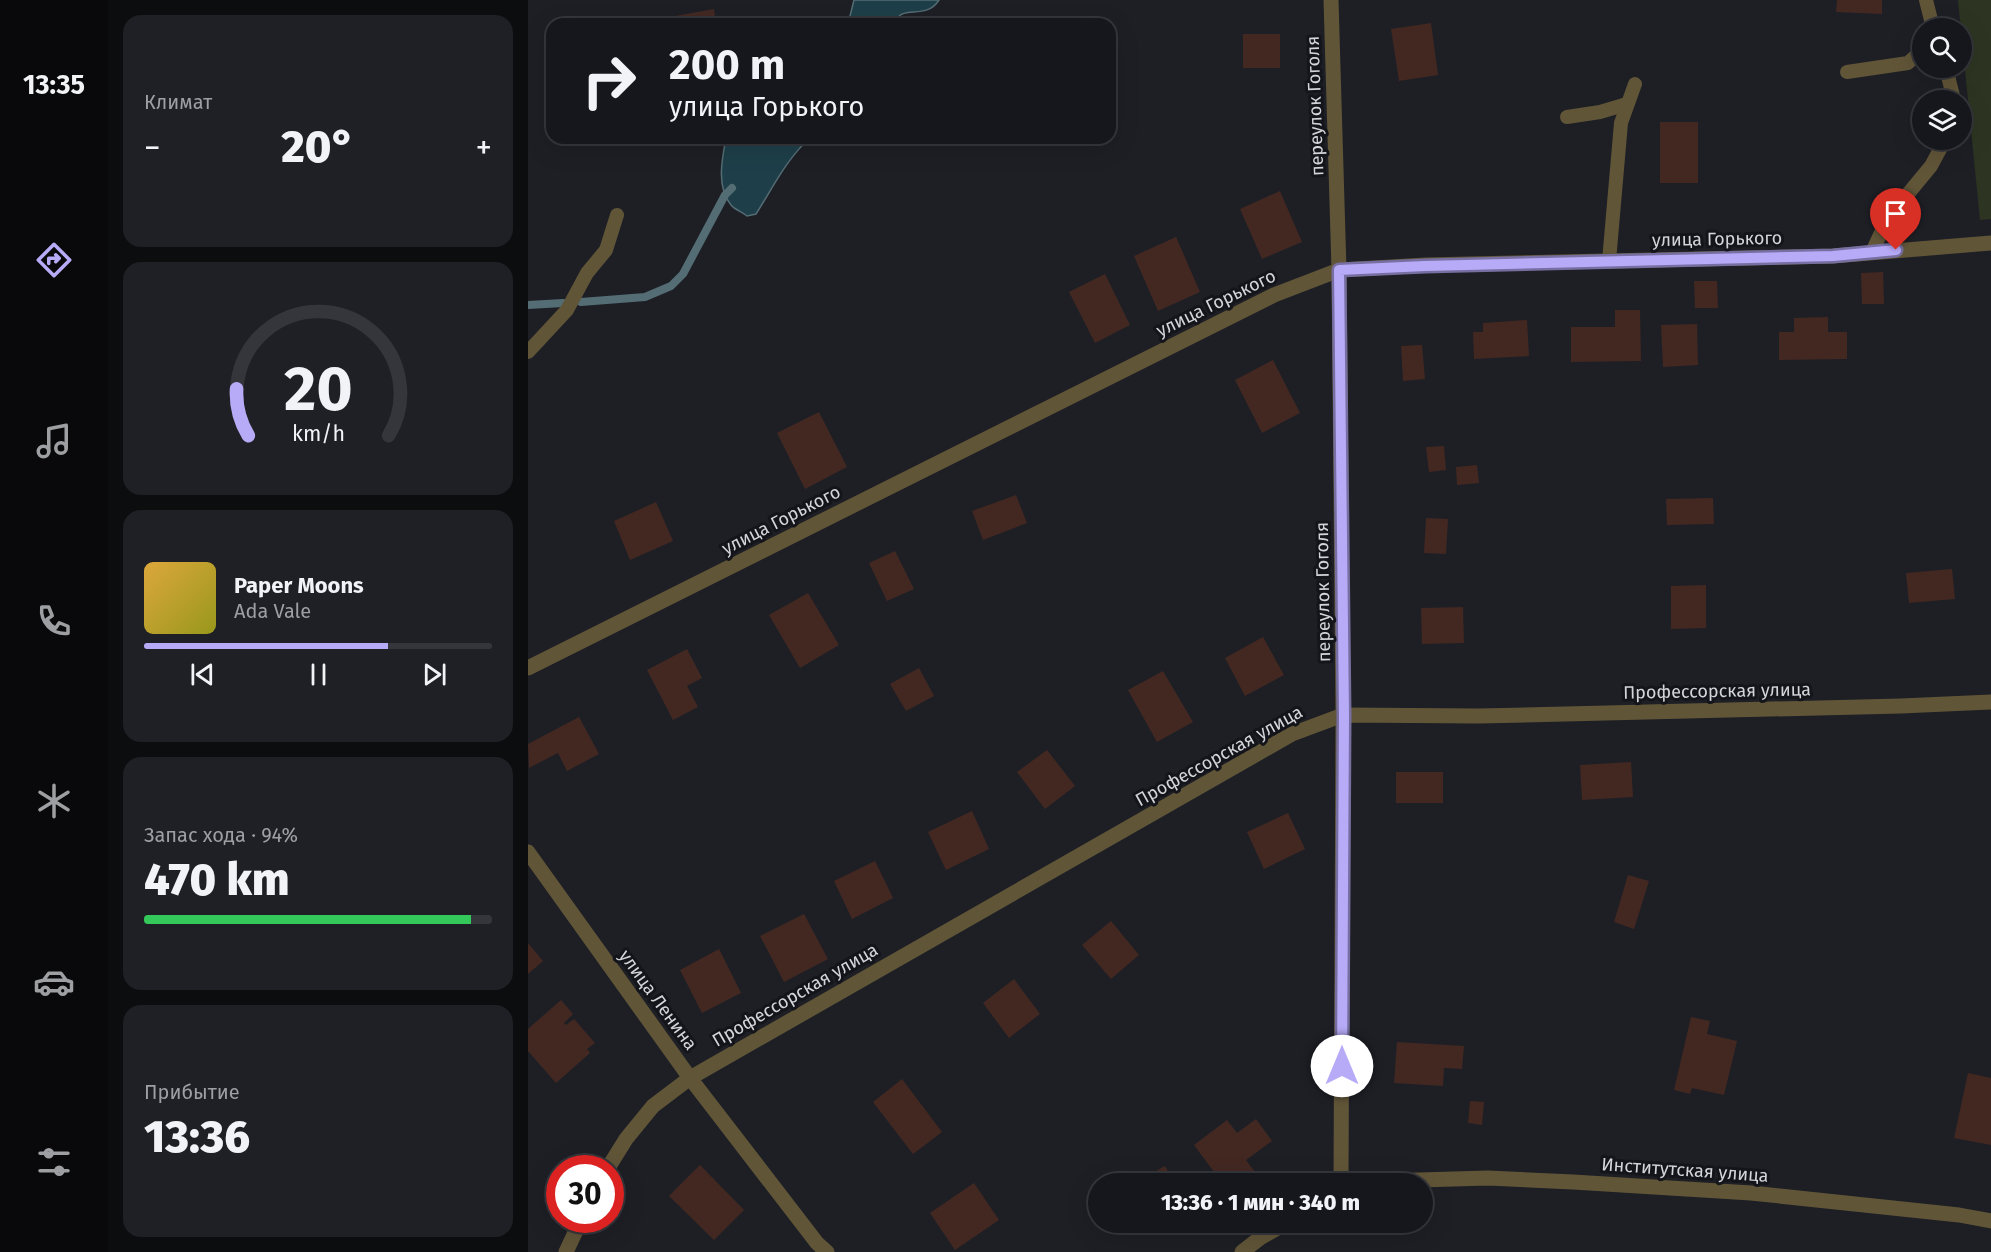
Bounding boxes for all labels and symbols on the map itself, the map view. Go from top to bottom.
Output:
street label: переулок Гоголя [1302,36,1328,176]
pin [1870,188,1921,250]
street label: улица Горького [1652,227,1782,251]
street label: улица Горького [1153,265,1279,341]
street label: улица Горького [718,481,844,559]
street label: переулок Гоголя [1311,522,1335,662]
street label: Профессорская улица [1623,678,1811,704]
street label: Профессорская улица [1132,701,1306,811]
street label: Профессорская улица [708,939,882,1051]
street label: улица Ленина [614,946,702,1054]
position arrow [1310,1034,1374,1098]
street label: Институтская улица [1601,1153,1769,1187]
speed limit sign: 30 [546,1155,624,1233]

